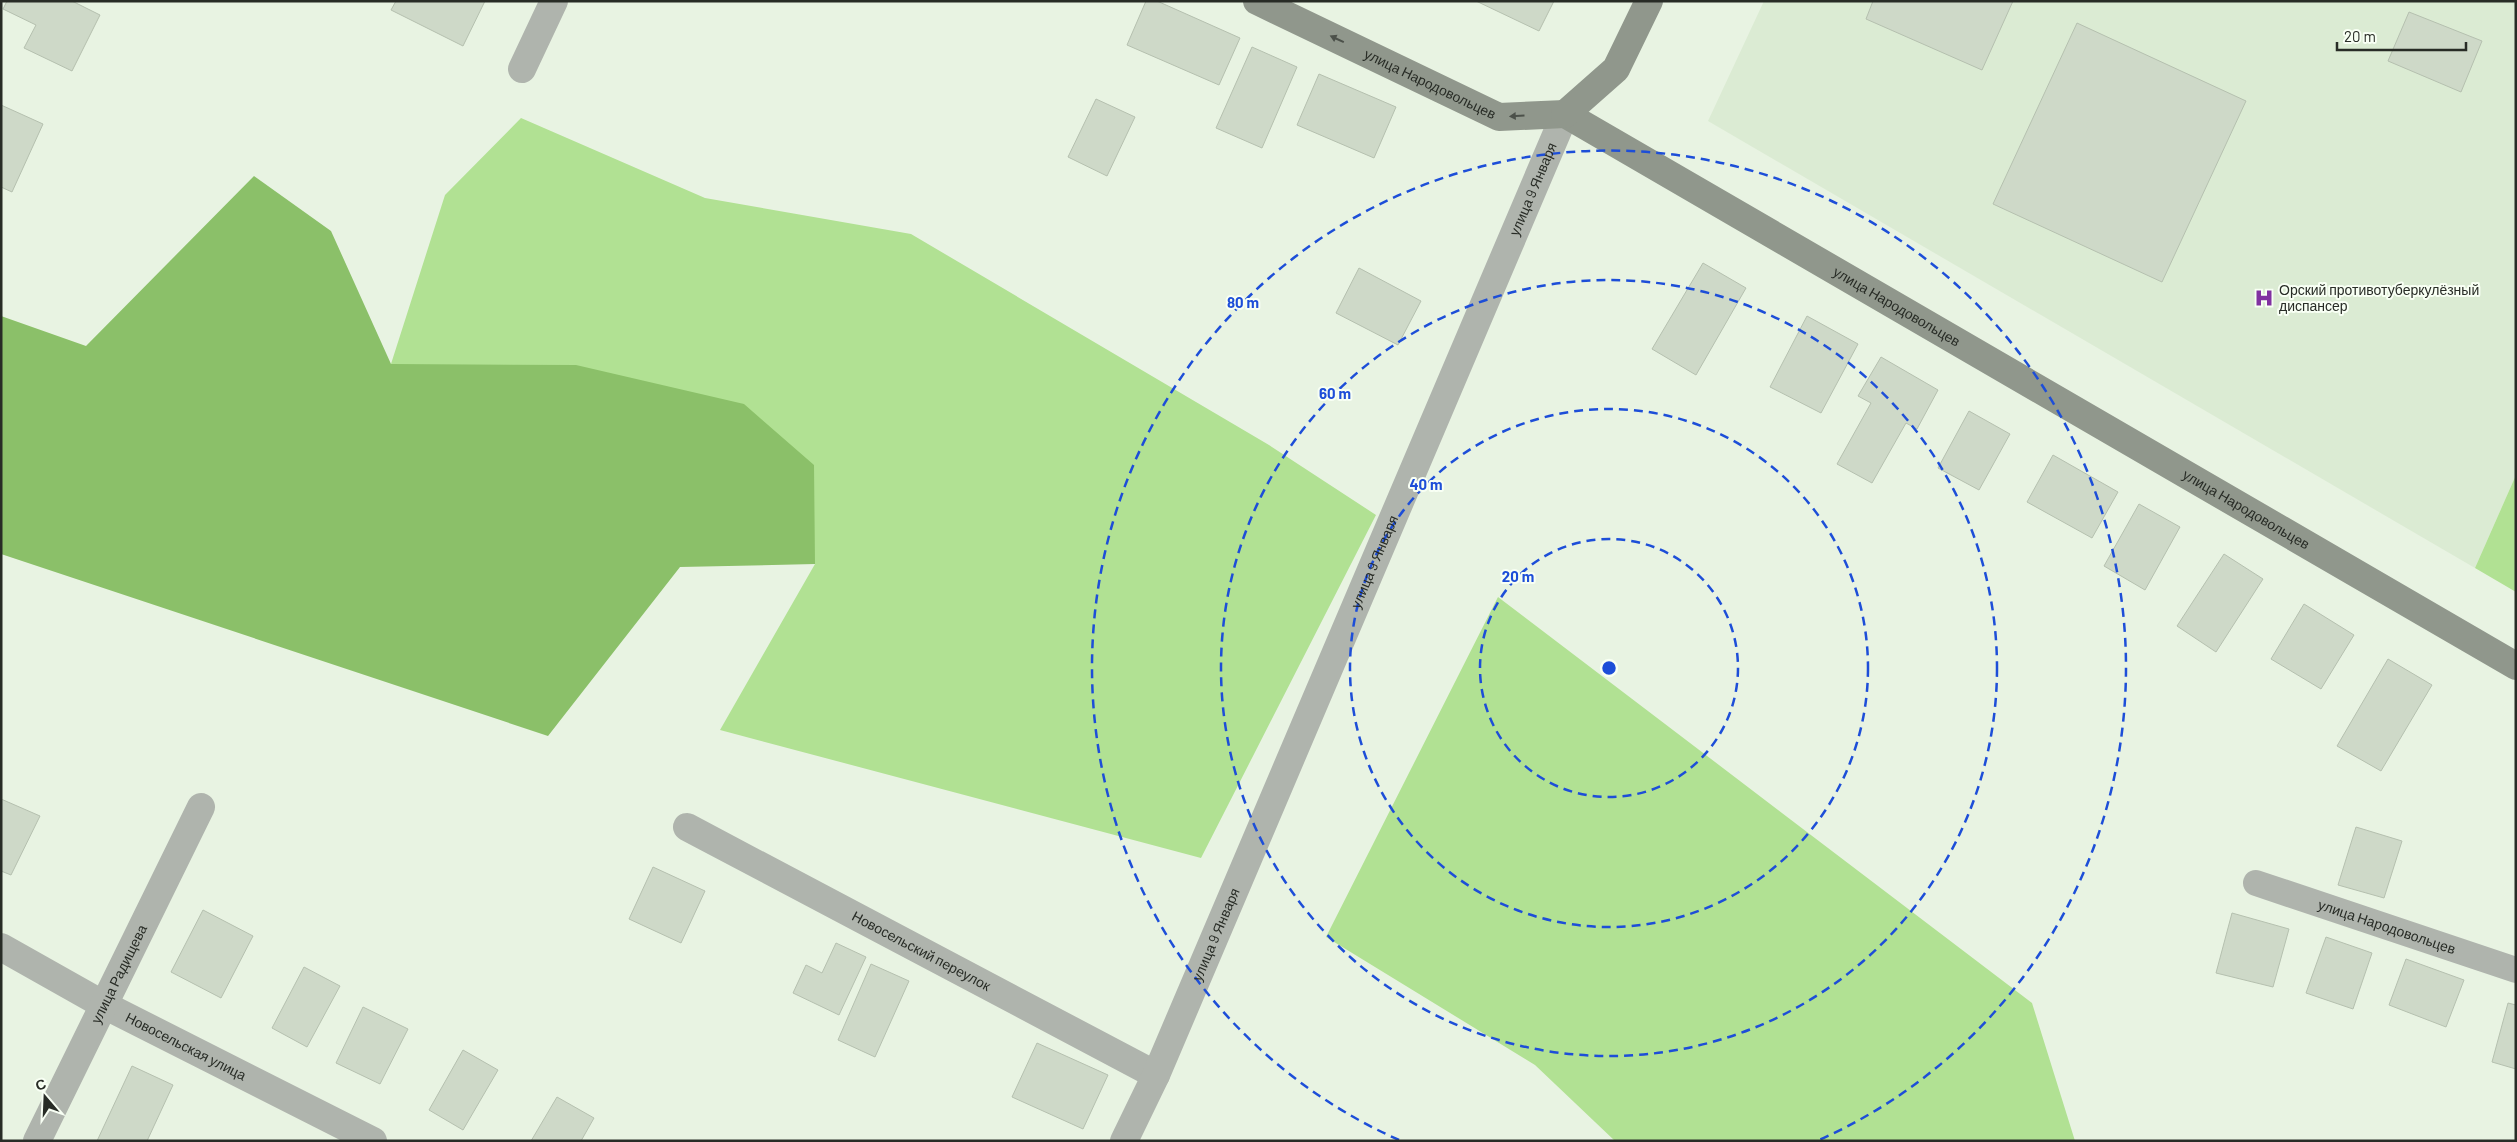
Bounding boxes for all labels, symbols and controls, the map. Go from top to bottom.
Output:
scale bar [2337,20,2466,52]
text: 20 m [2344,27,2376,45]
one-way arrow [1330,35,1344,43]
street label: улица Народовольцев [1362,45,1499,122]
one-way arrow [1508,112,1524,120]
street label: улица 9 Января [1505,140,1560,238]
street label: улица Народовольцев [1831,263,1963,350]
place label: Орский противотуберкулёзный диспансер [2279,281,2479,314]
hospital icon: Орский противотуберкулёзный диспансер [2253,287,2275,309]
text: 80 m [1227,293,1259,311]
text: 60 m [1319,384,1351,402]
street label: улица Народовольцев [2180,465,2313,552]
text: 40 m [1409,475,1443,493]
street label: улица 9 Января [1347,513,1401,611]
text: 20 m [1502,567,1534,585]
centre of rings [1600,659,1618,677]
street label: улица 9 Января [1188,885,1243,984]
street label: улица Народовольцев [2316,895,2458,957]
street label: Новосельский переулок [849,907,994,994]
street label: улица Радищева [87,921,150,1026]
street label: Новосельская улица [123,1008,249,1084]
north arrow [20,1072,70,1122]
text: С [33,1075,48,1094]

